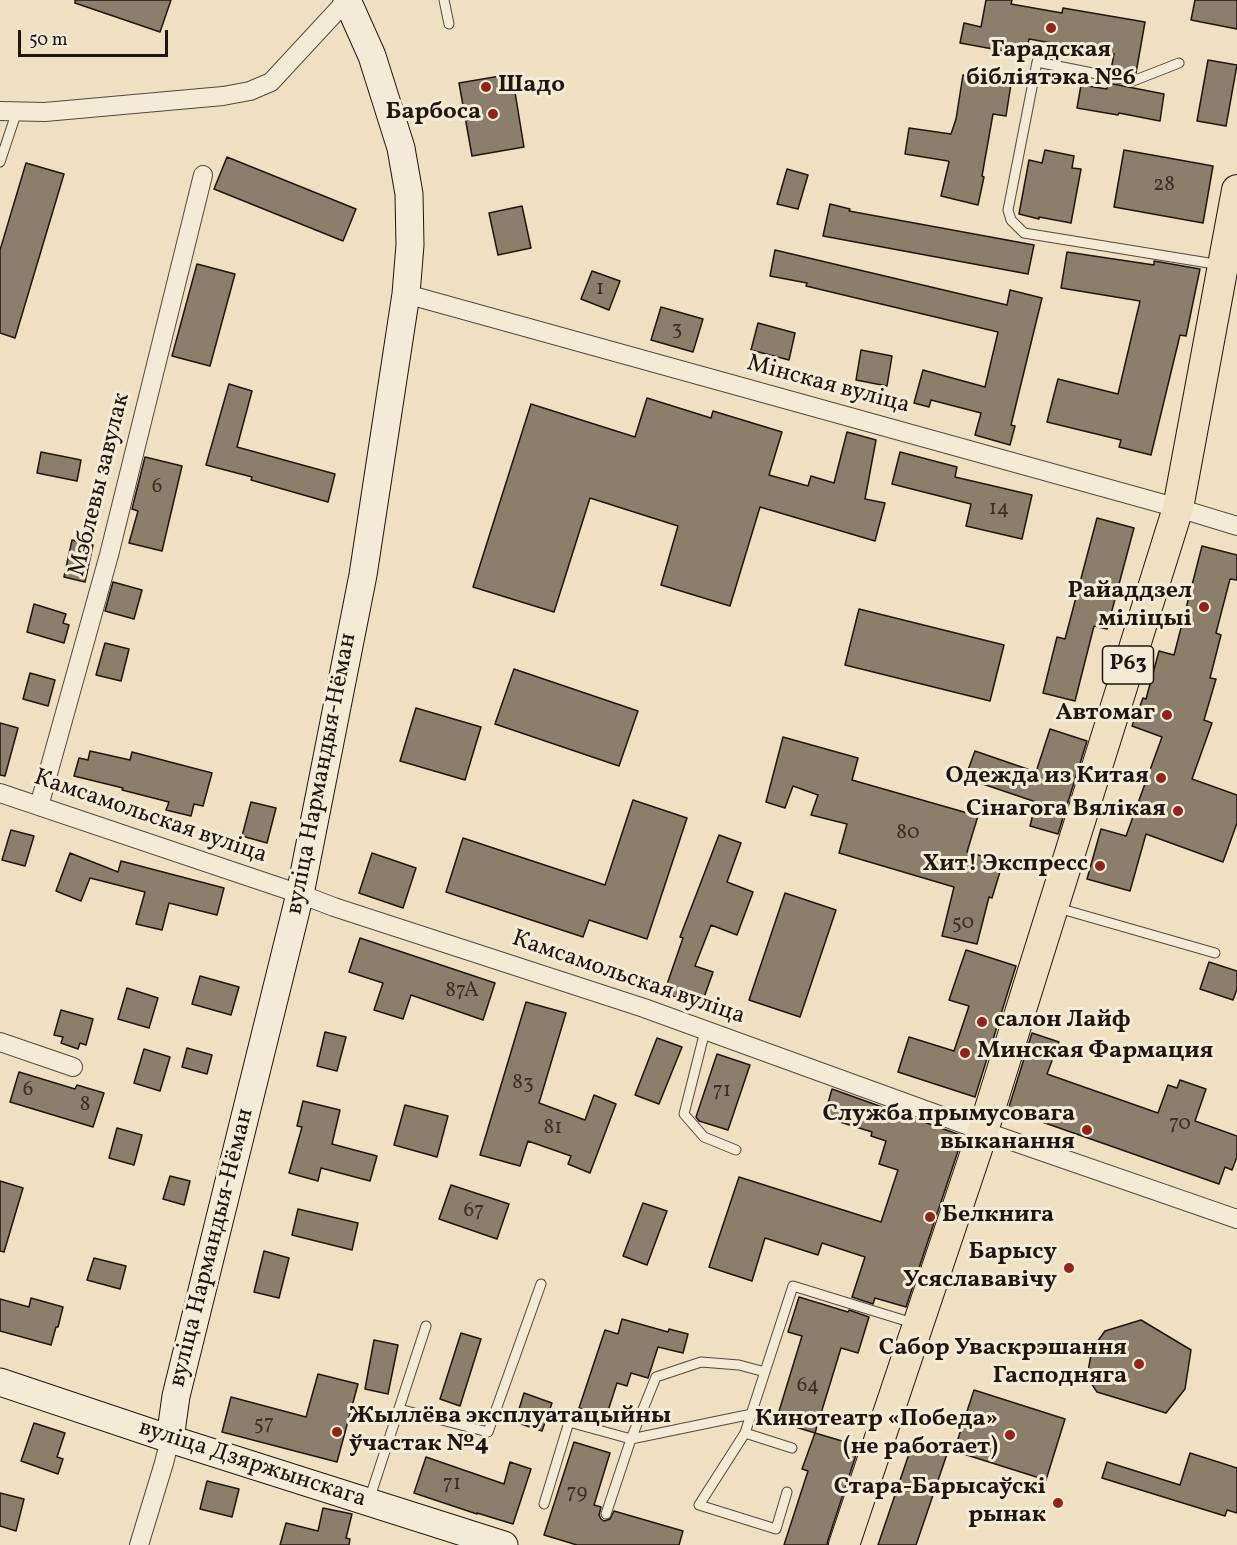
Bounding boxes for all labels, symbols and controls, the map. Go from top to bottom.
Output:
scale bar [21,18,171,56]
marker: Гарадская бібліятэка №6 [1044,21,1058,35]
text: 50 m [29,28,68,53]
place label: Гарадская бібліятэка №6 [966,38,1136,94]
place label: Шадо [498,73,565,101]
marker: Шадо [479,80,493,94]
place label: Барбоса [386,100,481,128]
marker: Барбоса [486,107,500,121]
house number: 28 [1153,173,1175,199]
house number: 1 [596,277,604,303]
house number: 3 [672,317,682,343]
street label: Мінская вуліца [743,350,913,422]
street label: Мэблевы завулак [64,390,138,580]
house number: 6 [152,475,162,501]
house number: 14 [989,497,1009,523]
place label: Райаддзел міліцыі [1067,579,1192,635]
marker: Райаддзел міліцыі [1197,600,1211,614]
street label: вуліца Нармандыя-Нёман [282,631,364,917]
road number: Р63 [1102,646,1154,684]
place label: Автомаг [1056,701,1155,729]
marker: Автомаг [1160,708,1174,722]
place label: Одежда из Китая [946,764,1149,792]
street label: Камсамольская вуліца [30,765,270,871]
marker: Одежда из Китая [1154,771,1168,785]
place label: Сінагога Вялікая [966,797,1166,825]
marker: Сінагога Вялікая [1171,804,1185,818]
house number: 80 [896,821,920,847]
place label: Хит! Экспресс [922,852,1088,880]
marker: Хит! Экспресс [1093,859,1107,873]
house number: 50 [952,911,974,937]
street label: Камсамольская вуліца [508,926,748,1032]
house number: 87А [445,979,479,1005]
place label: салон Лайф [994,1008,1131,1036]
marker: салон Лайф [975,1015,989,1029]
place label: Минская Фармация [977,1039,1213,1067]
marker: Минская Фармация [958,1046,972,1060]
house number: 83 [512,1071,534,1097]
house number: 6 [23,1078,33,1104]
house number: 71 [713,1079,731,1105]
house number: 8 [80,1093,90,1119]
place label: Служба прымусовага выканання [823,1102,1075,1158]
street label: вуліца Нармандыя-Нёман [164,1106,262,1390]
house number: 70 [1169,1112,1191,1138]
house number: 81 [544,1116,562,1142]
marker: Служба прымусовага выканання [1080,1123,1094,1137]
house number: 67 [464,1199,484,1225]
place label: Белкнига [942,1203,1054,1231]
marker: Белкнига [923,1210,937,1224]
place label: Барысу Усяслававічу [903,1240,1057,1296]
marker: Барысу Усяслававічу [1062,1261,1076,1275]
place label: Сабор Уваскрэшання Гасподняга [879,1336,1127,1392]
marker: Сабор Уваскрэшання Гасподняга [1132,1357,1146,1371]
house number: 64 [797,1374,819,1400]
place label: Жыллёва эксплуатацыйны ўчастак №4 [349,1404,671,1460]
place label: Кинотеатр «Победа» (не работает) [755,1407,998,1463]
house number: 57 [254,1412,274,1438]
street label: вуліца Дзяржынскага [135,1415,369,1515]
marker: Жыллёва эксплуатацыйны ўчастак №4 [330,1425,344,1439]
marker: Кинотеатр «Победа» (не работает) [1003,1428,1017,1442]
house number: 71 [443,1472,461,1498]
place label: Стара-Барысаўскі рынак [834,1475,1046,1531]
house number: 79 [567,1481,587,1507]
marker: Стара-Барысаўскі рынак [1051,1496,1065,1510]

